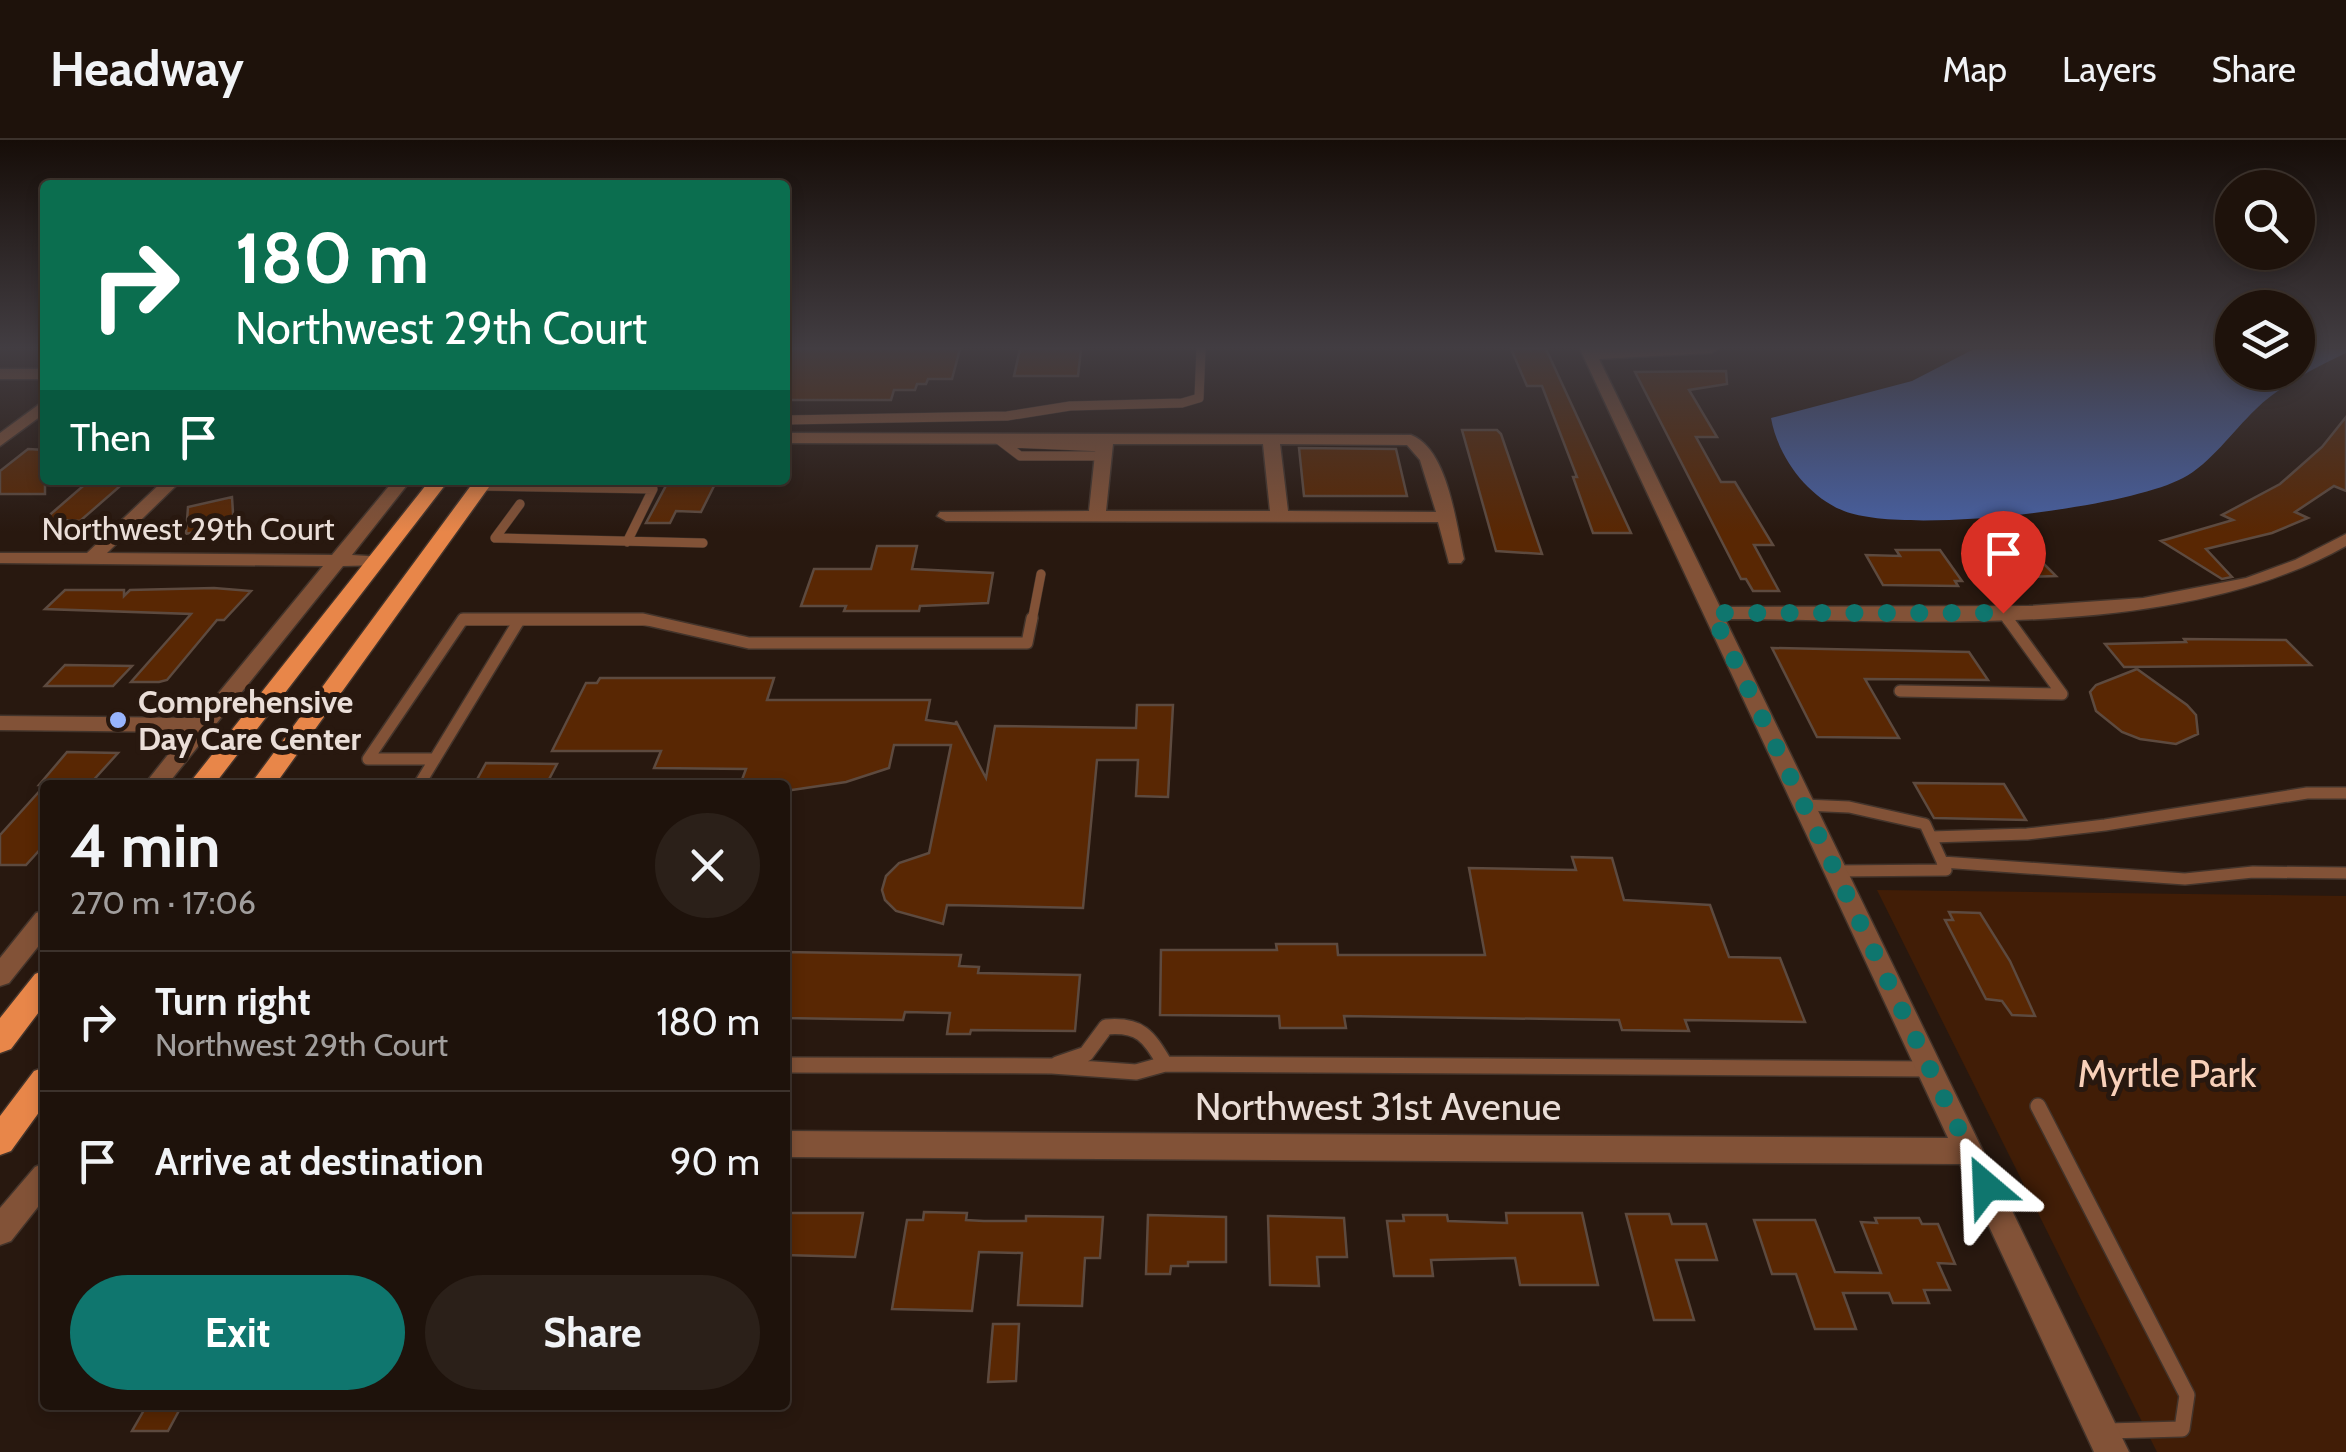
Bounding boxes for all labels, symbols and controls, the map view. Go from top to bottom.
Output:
text: Headway [50,40,244,98]
text: Map [1943,48,2007,91]
text: Layers [2062,48,2156,91]
text: Share [2211,48,2296,91]
map controls [2215,170,2315,390]
button: search [2215,170,2315,270]
text: 180 m [235,215,429,301]
icon: right [70,220,200,350]
button: layers [2215,290,2315,390]
text: Northwest 29th Court [235,301,647,355]
icon: arrive [171,410,226,465]
text: Then [70,414,151,461]
street label: Northwest 29th Court [41,509,335,548]
pin [1961,511,2046,614]
icon: arrive [1976,526,2031,581]
place label: Comprehensive Day Care Center [138,682,361,758]
marker: Comprehensive Day Care Center [107,709,129,731]
text: 4 min [70,809,220,882]
button: close [655,813,760,918]
text: 270 m · 17:06 [70,883,256,922]
text: Turn right [155,978,311,1025]
icon: right [70,994,125,1049]
text: 180 m [656,998,760,1045]
text: Northwest 29th Court [155,1025,448,1064]
park label: Myrtle Park [2077,1050,2257,1097]
street label: Northwest 31st Avenue [1195,1083,1561,1130]
icon: arrive [70,1134,125,1189]
position arrow [1934,1134,2038,1238]
text: Arrive at destination [155,1138,484,1185]
text: 90 m [670,1138,760,1185]
button: Exit [70,1275,405,1390]
button: Share [425,1275,760,1390]

